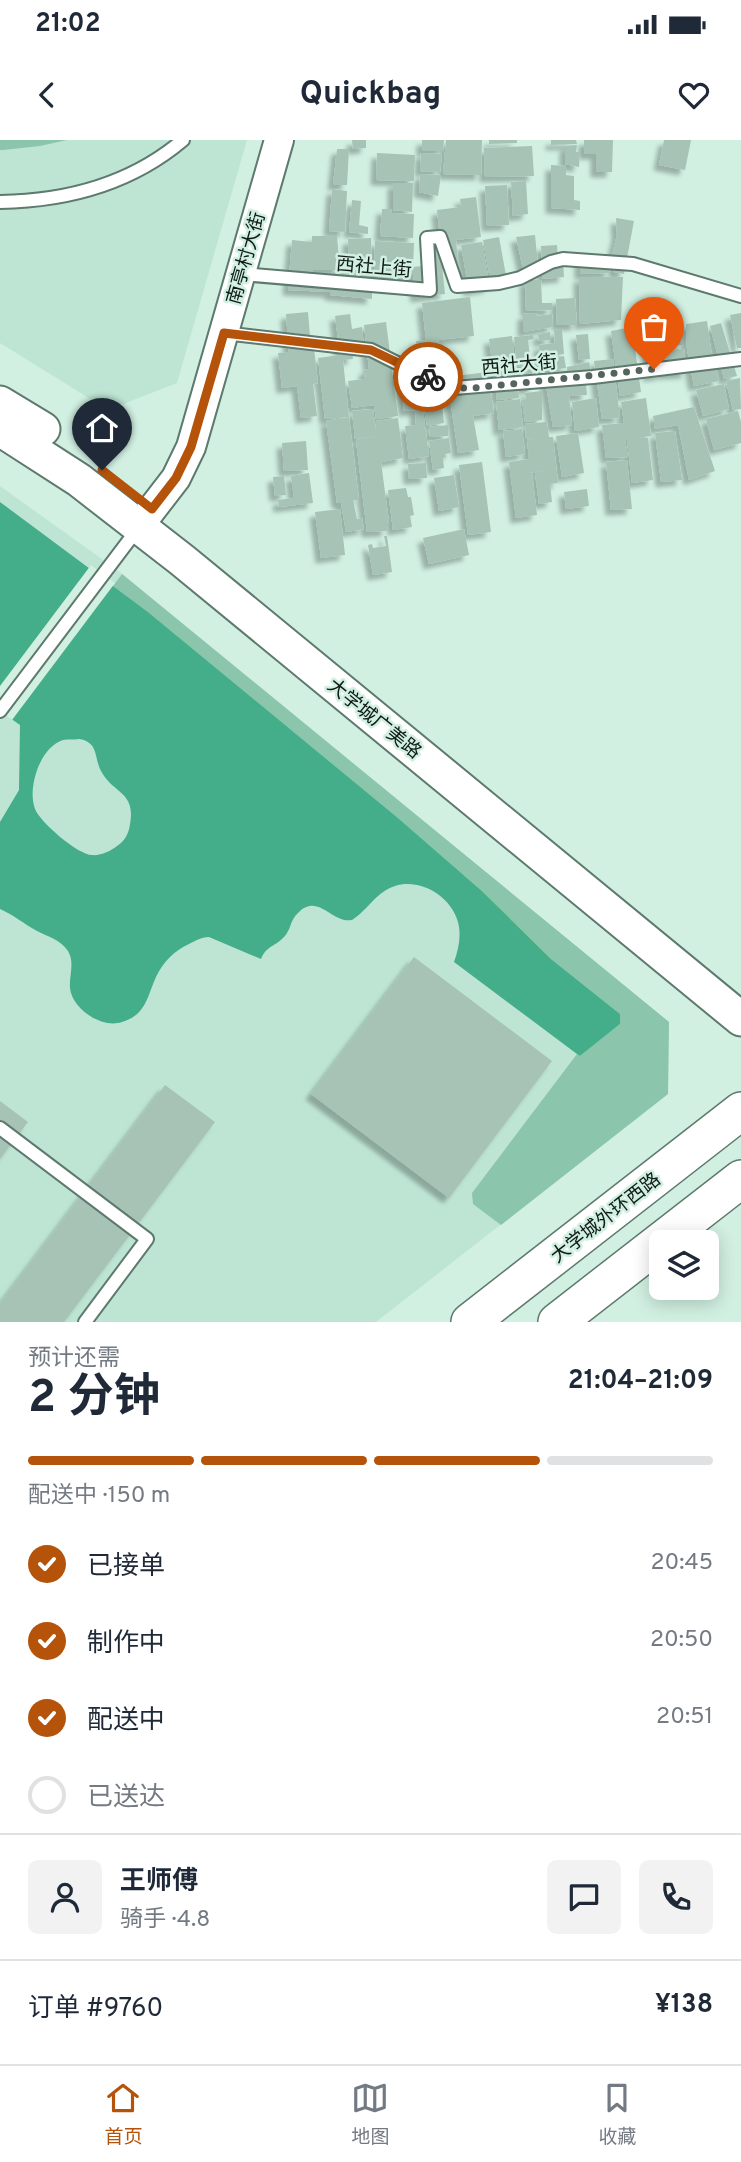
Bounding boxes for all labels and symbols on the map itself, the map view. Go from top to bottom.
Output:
street label: 南亭村大街 [222,210,272,308]
street label: 西社上街 [335,253,413,283]
pin [624,297,684,369]
courier [393,342,463,412]
street label: 西社大街 [480,351,558,381]
pin [72,398,132,470]
street label: 大学城广美路 [322,674,426,765]
street label: 大学城外环西路 [546,1168,666,1269]

